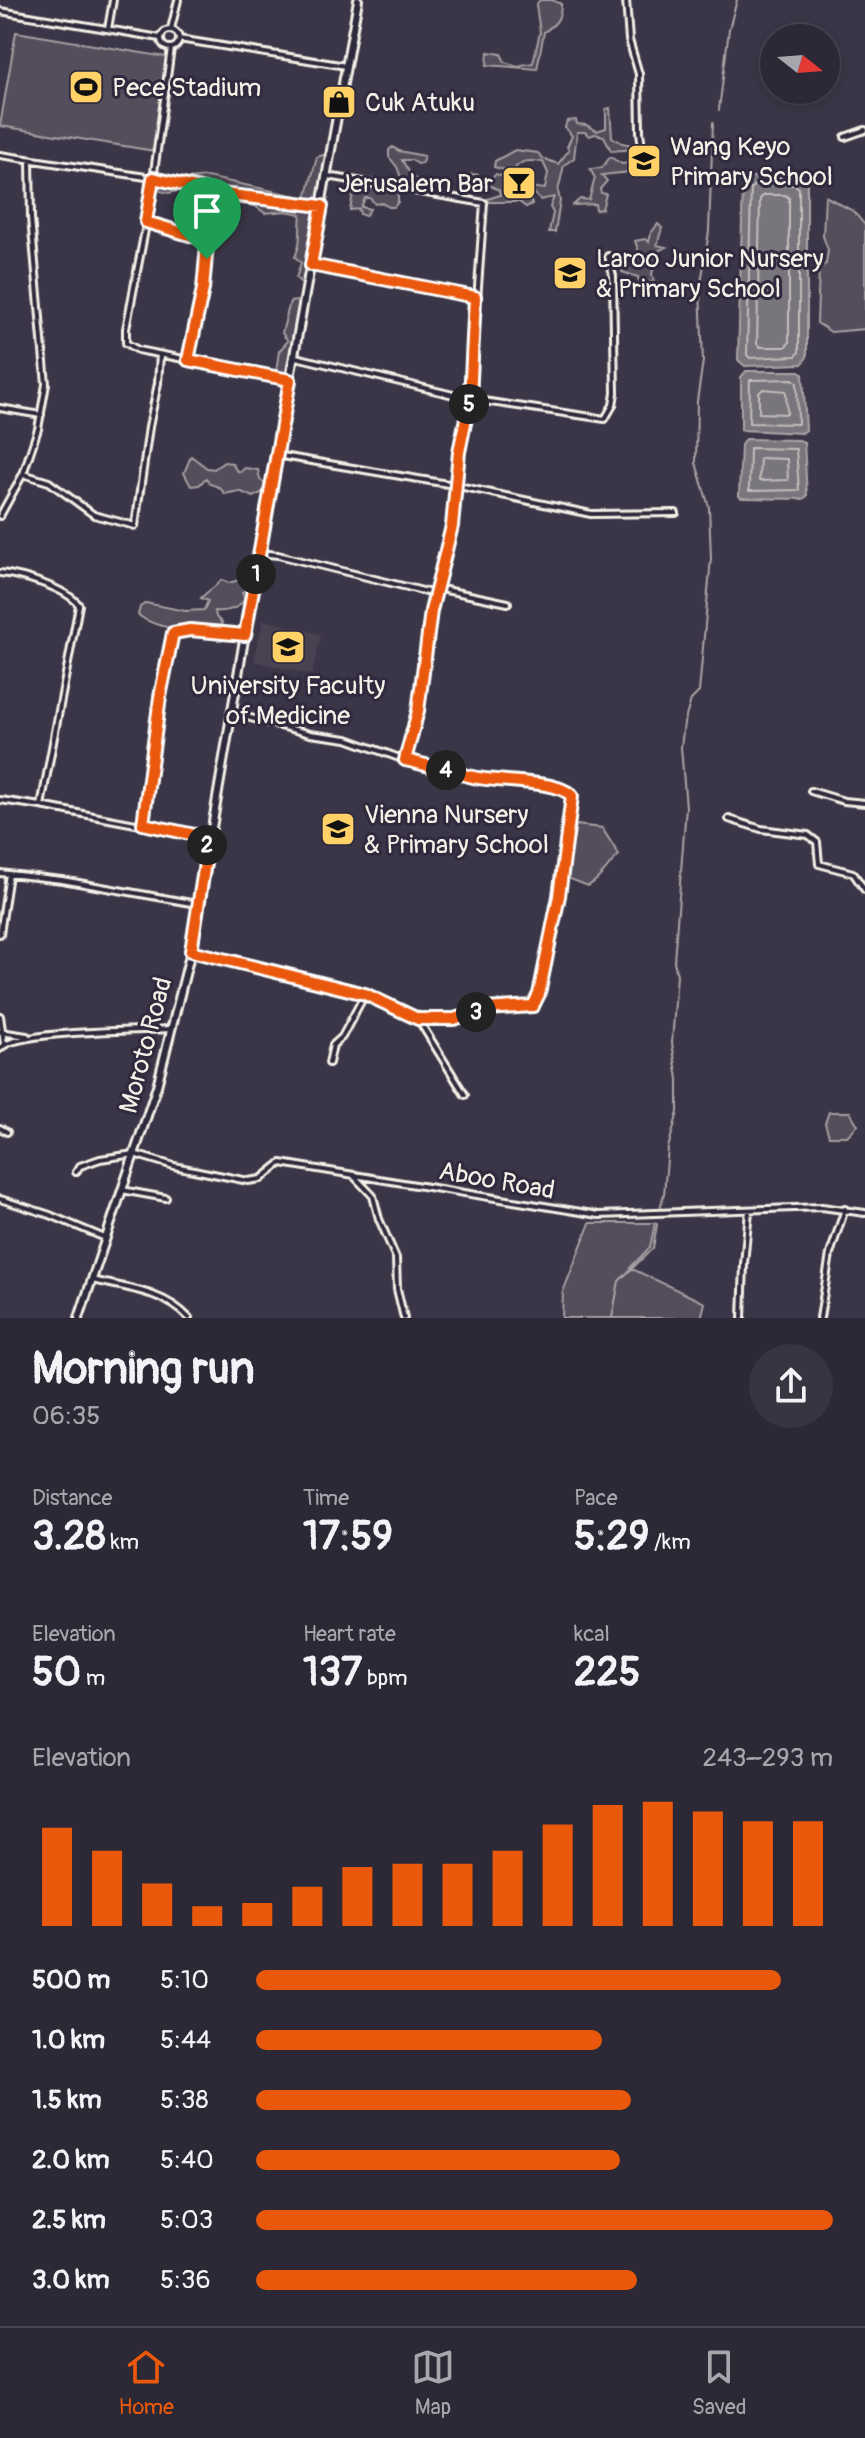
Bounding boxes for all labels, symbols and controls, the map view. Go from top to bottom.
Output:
north arrow [760,24,840,104]
map controls [760,24,840,104]
sports icon: Pece Stadium [67,68,105,106]
place label: Pece Stadium [112,72,261,104]
shop icon: Cuk Atuku [320,83,358,121]
place label: Cuk Atuku [365,87,475,119]
place label: Wang Keyo Primary School [670,131,833,193]
school or university icon: Wang Keyo Primary School [625,142,663,180]
bar icon: Jerusalem Bar [500,164,538,202]
place label: Jerusalem Bar [338,168,494,200]
pin [173,177,241,259]
icon: arrive [185,189,229,233]
place label: Laroo Junior Nursery & Primary School [596,243,824,305]
school or university icon: Laroo Junior Nursery & Primary School [551,254,589,292]
pin: 5 [449,384,489,424]
text: 5 [463,390,475,418]
pin: 1 [236,554,276,594]
text: 1 [252,560,260,588]
school or university icon: University Faculty of Medicine [269,628,307,666]
place label: University Faculty of Medicine [191,670,385,732]
pin: 4 [426,750,466,790]
text: 4 [440,756,452,784]
place label: Vienna Nursery & Primary School [364,799,549,861]
school or university icon: Vienna Nursery & Primary School [319,810,357,848]
pin: 2 [187,825,227,865]
text: 2 [201,831,213,859]
street label: Moroto Road [112,974,179,1117]
pin: 3 [456,992,496,1032]
text: 3 [470,998,482,1026]
street label: Aboo Road [436,1155,557,1207]
text: Morning run [32,1342,255,1397]
button: share [749,1344,833,1428]
text: 06:35 [32,1400,100,1432]
text: Distance [32,1484,112,1512]
text: Time [303,1484,349,1512]
text: Pace [574,1484,618,1512]
text: 3.28 [32,1512,106,1561]
text: 17:59 [303,1512,393,1561]
text: 5:29 [574,1512,649,1561]
text: km [106,1528,139,1556]
text: /km [649,1528,691,1556]
text: Elevation [32,1620,116,1648]
text: Heart rate [303,1620,396,1648]
text: kcal [574,1620,610,1648]
text: 50 [32,1648,81,1697]
text: 137 [303,1648,362,1697]
text: 225 [574,1648,640,1697]
text: m [81,1664,105,1692]
text: bpm [362,1664,408,1692]
text: Elevation [32,1742,131,1774]
text: 243–293 m [702,1742,833,1774]
text: 500 m [32,1964,110,1996]
text: 5:10 [160,1964,209,1996]
text: 1.0 km [32,2024,105,2056]
text: 5:44 [160,2024,211,2056]
text: 1.5 km [32,2084,102,2116]
text: 5:38 [160,2084,209,2116]
text: 2.0 km [32,2144,110,2176]
text: 5:40 [160,2144,214,2176]
text: 2.5 km [32,2204,106,2236]
text: 5:03 [160,2204,213,2236]
text: 3.0 km [32,2264,110,2296]
text: 5:36 [160,2264,211,2296]
tab: Home [118,2345,174,2421]
tab: Map [411,2345,455,2421]
tab: Saved [692,2345,746,2421]

